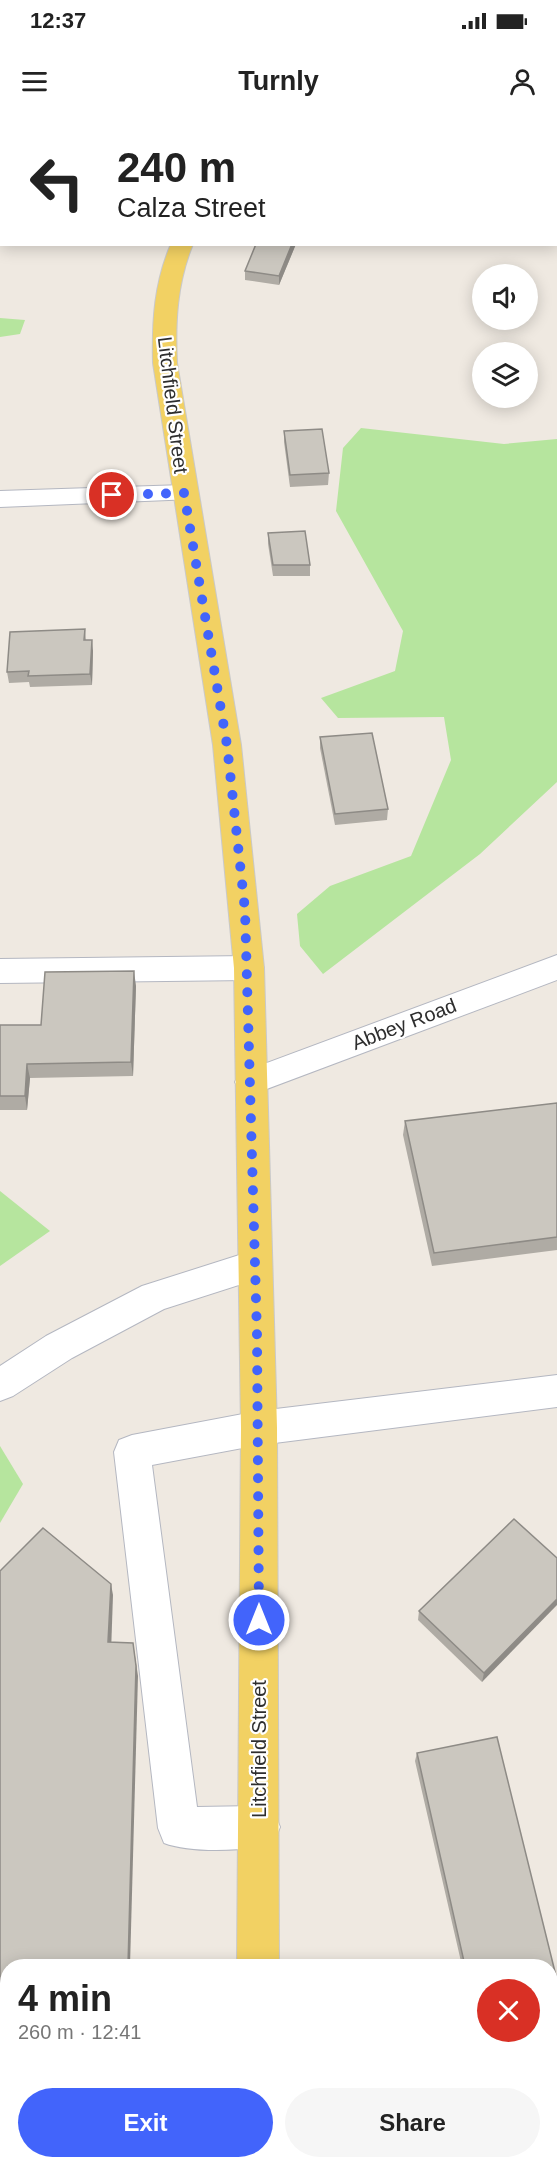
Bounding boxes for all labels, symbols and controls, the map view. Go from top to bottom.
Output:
text: 12:37 [30,8,86,33]
icon: menu [18,65,51,98]
icon: person [506,65,539,98]
text: Turnly [238,66,319,96]
icon: left [18,144,96,222]
text: 240 m [117,144,236,191]
text: Calza Street [117,193,266,223]
map controls [472,264,538,408]
button: sound [472,264,538,330]
street label: Litchfield Street [154,335,192,475]
button: layers [472,342,538,408]
pin [86,469,137,520]
icon: arrive [95,478,128,511]
street label: Abbey Road [349,994,459,1054]
position arrow [227,1588,291,1652]
street label: Litchfield Street [248,1680,270,1818]
text: 4 min [18,1978,112,2019]
button: close [477,1979,540,2042]
text: 260 m · 12:41 [18,2021,141,2043]
button: Exit [18,2088,273,2157]
button: Share [285,2088,540,2157]

